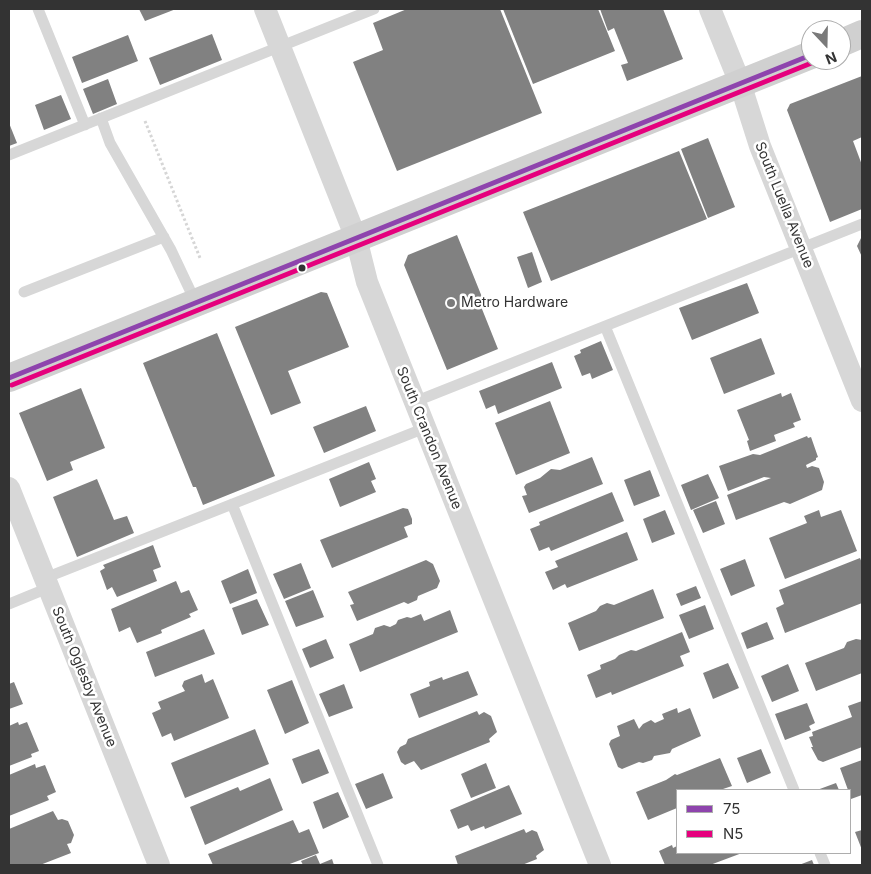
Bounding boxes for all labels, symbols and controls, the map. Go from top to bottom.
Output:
north arrow [801,20,851,70]
text: N [823,49,839,68]
street label: South Luella Avenue [751,139,817,271]
unlabelled marker [297,263,307,273]
place label: Metro Hardware [461,295,568,311]
marker: Metro Hardware [445,297,457,309]
street label: South Crandon Avenue [393,364,465,512]
street label: South Oglesby Avenue [48,604,120,750]
legend [676,789,851,854]
text: 75 [723,799,740,818]
text: N5 [723,824,743,843]

